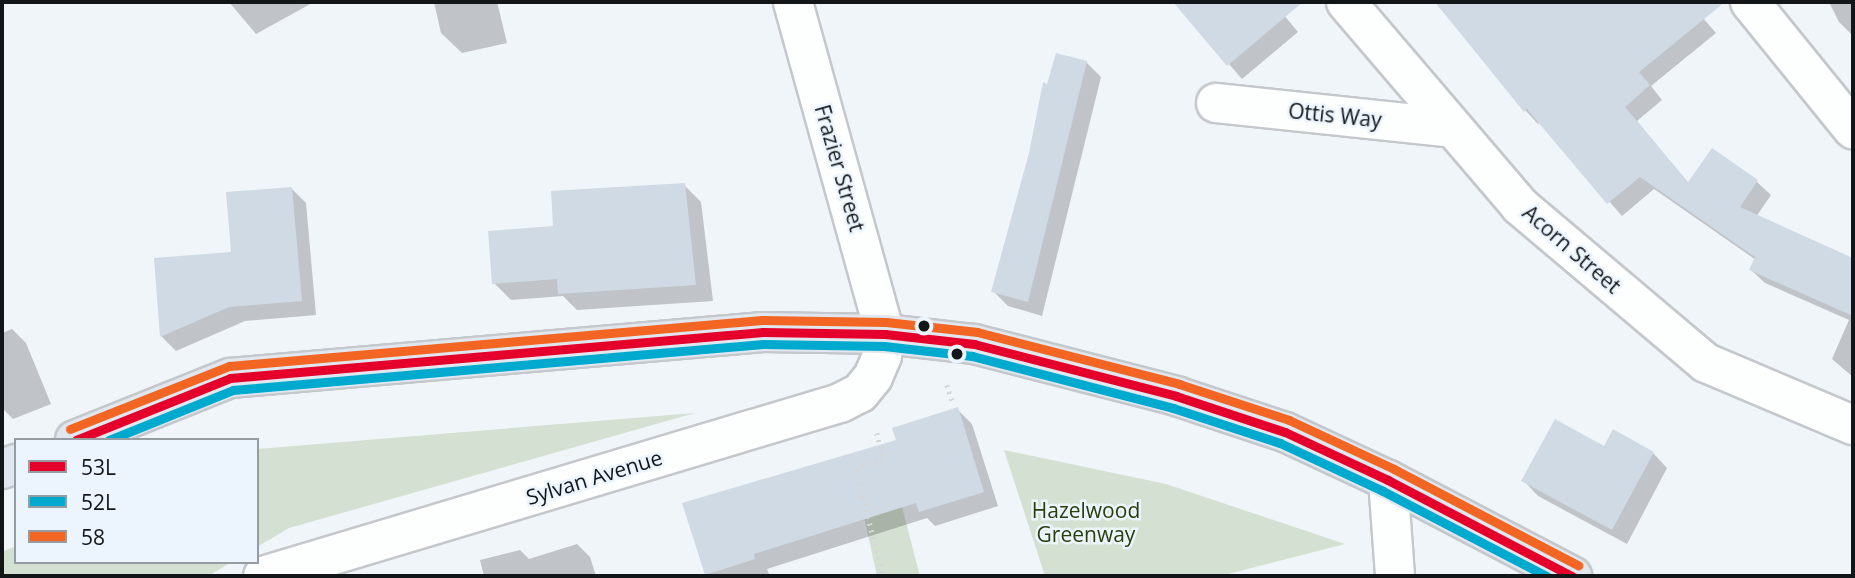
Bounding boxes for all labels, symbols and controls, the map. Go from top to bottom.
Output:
street label: Ottis Way [1287,98,1383,132]
street label: Frazier Street [810,102,870,234]
street label: Acorn Street [1518,200,1626,298]
unlabelled marker [917,319,931,333]
unlabelled marker [950,347,964,361]
legend [14,438,259,564]
street label: Sylvan Avenue [523,444,665,510]
text: 53L [81,453,116,481]
text: 52L [81,488,116,516]
park label: Hazelwood Greenway [1032,497,1140,547]
text: 58 [81,523,105,551]

